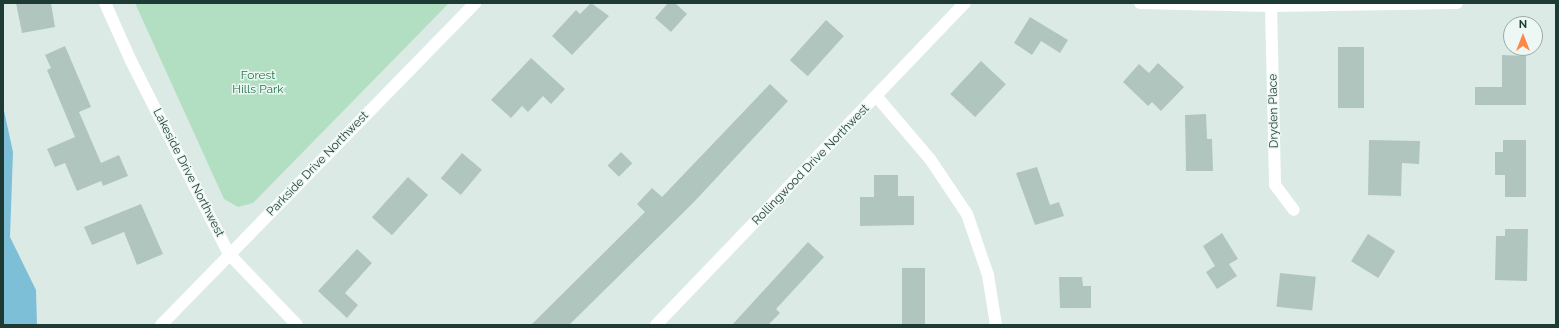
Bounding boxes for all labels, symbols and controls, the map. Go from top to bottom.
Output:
north arrow [1503,16,1543,56]
text: N [1519,18,1527,31]
park label: Forest Hills Park [232,69,284,97]
street label: Dryden Place [1266,74,1282,148]
street label: Rollingwood Drive Northwest [750,102,872,228]
street label: Lakeside Drive Northwest [149,106,227,240]
street label: Parkside Drive Northwest [264,109,372,219]

